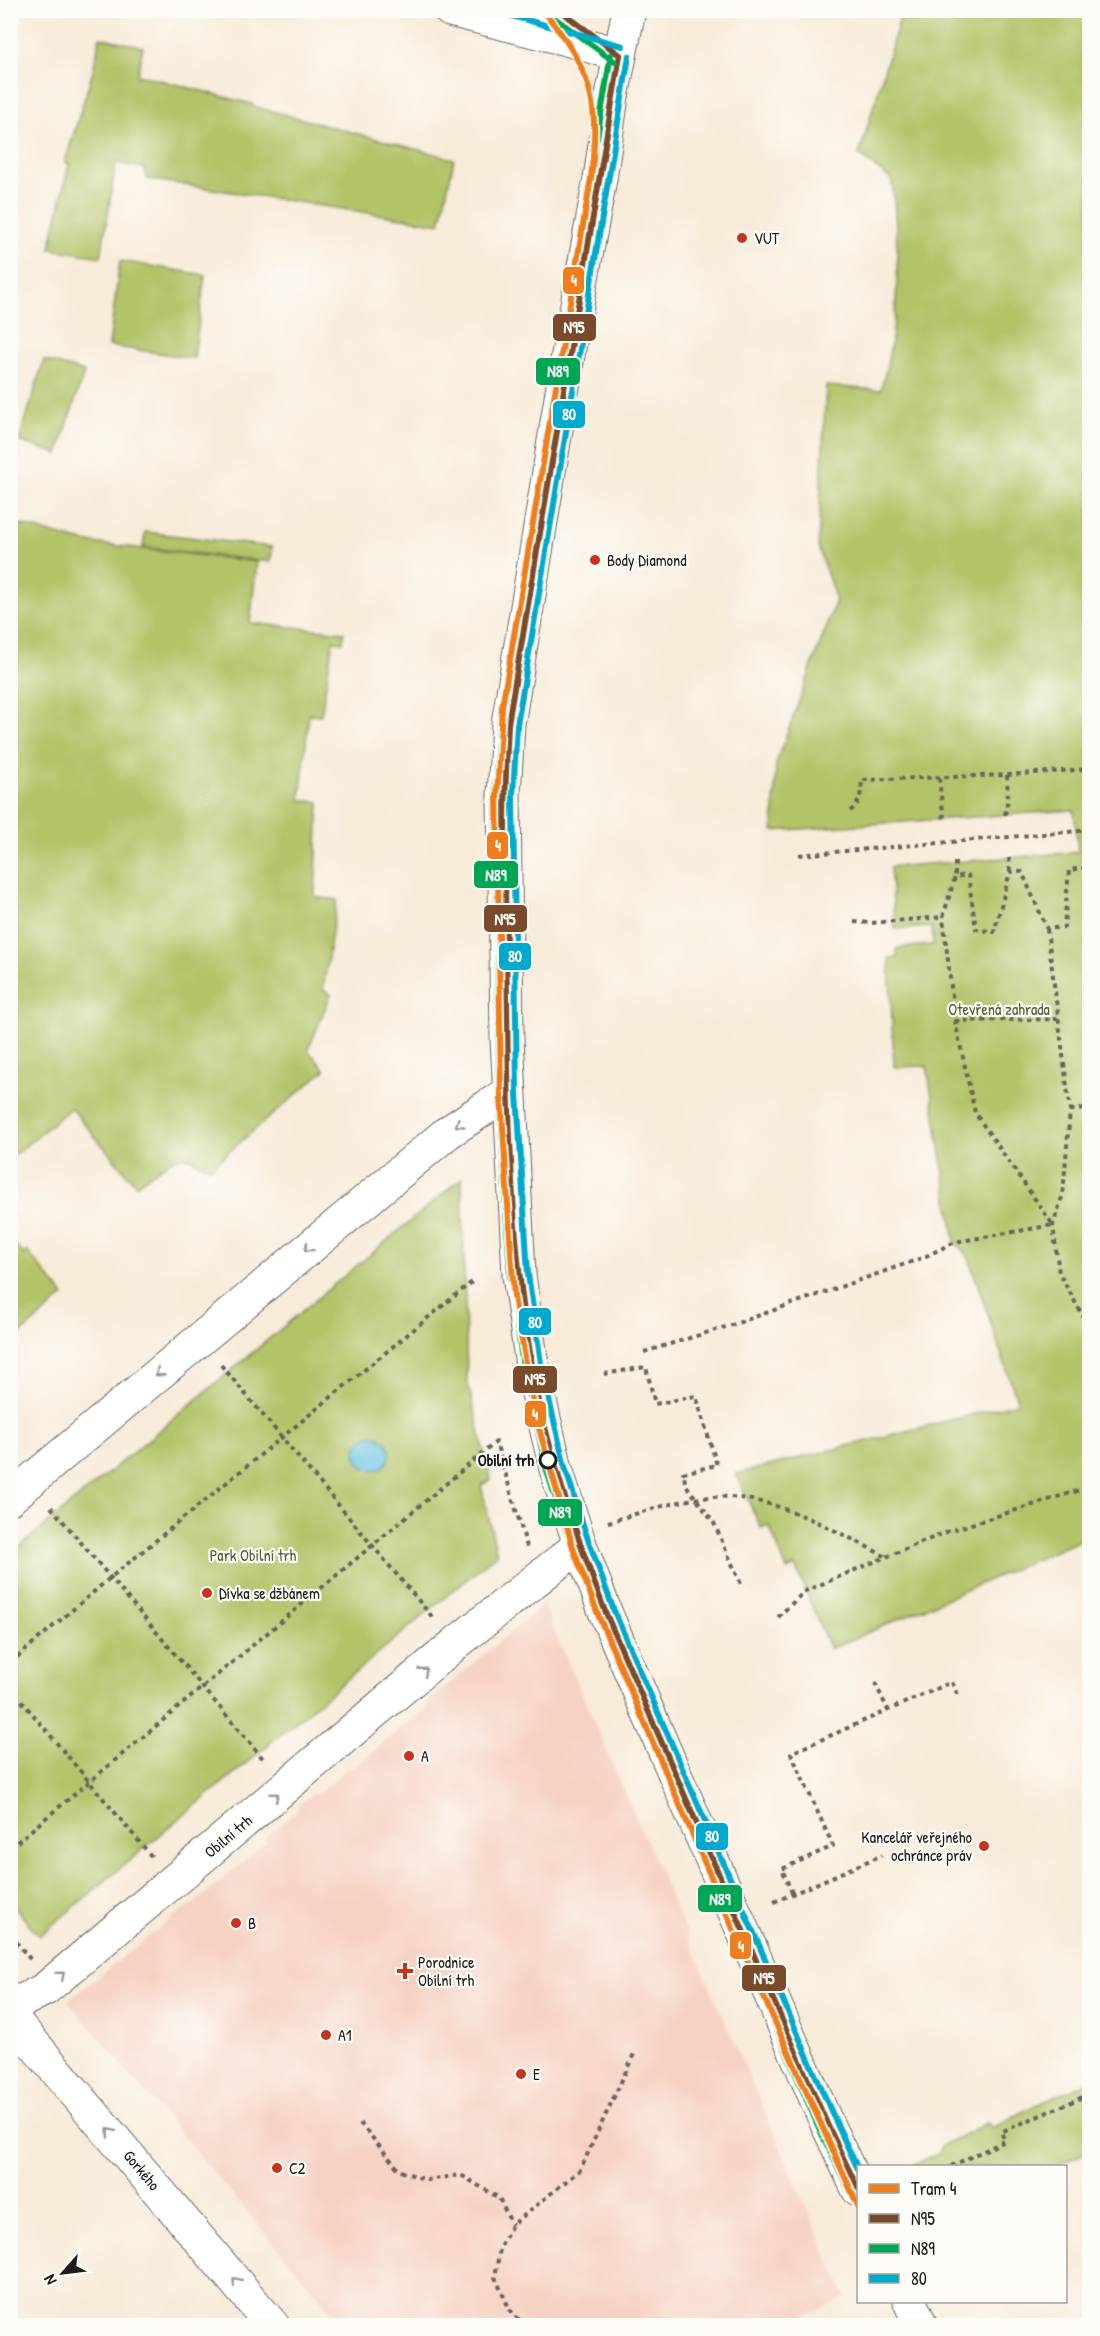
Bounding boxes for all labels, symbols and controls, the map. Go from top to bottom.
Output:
place label: VUT [754,227,780,249]
marker: VUT [735,231,749,245]
line badge: 4 [562,266,585,295]
text: 4 [571,269,577,291]
line badge: N95 [552,313,597,342]
text: N95 [563,316,585,338]
line badge: N89 [535,357,581,386]
text: N89 [547,360,569,382]
line badge: 80 [552,400,586,429]
text: 80 [562,403,576,425]
place label: Body Diamond [607,549,687,571]
marker: Body Diamond [588,553,602,567]
line badge: 4 [486,831,509,860]
text: 4 [495,834,501,856]
line badge: N89 [473,860,519,889]
text: N89 [485,864,507,886]
line badge: N95 [483,904,528,933]
text: N95 [494,908,516,930]
line badge: 80 [498,942,532,971]
text: 80 [508,945,522,967]
park label: Otevřená zahrada [948,998,1050,1020]
one-way arrow [455,1117,465,1129]
one-way arrow [304,1241,315,1252]
line badge: 80 [518,1307,552,1336]
text: 80 [528,1311,542,1333]
line badge: N95 [512,1365,558,1394]
one-way arrow [155,1366,166,1377]
text: N95 [524,1368,546,1390]
line badge: 4 [524,1400,547,1428]
text: 4 [532,1403,538,1425]
place label: Obilní trh [478,1449,534,1471]
marker: Obilní trh [539,1451,557,1469]
line badge: N89 [537,1498,583,1527]
text: N89 [549,1501,571,1523]
park label: Park Obilní trh [210,1544,297,1566]
place label: Dívka se džbánem [219,1582,320,1604]
marker: Dívka se džbánem [200,1586,214,1600]
one-way arrow [417,1667,428,1678]
place label: A [421,1745,429,1767]
marker: A [402,1749,416,1763]
one-way arrow [268,1792,279,1803]
street label: Obilní trh [199,1809,257,1862]
line badge: 80 [695,1822,729,1851]
text: 80 [705,1825,719,1847]
place label: Kancelář veřejného ochránce práv [861,1826,973,1866]
marker: Kancelář veřejného ochránce práv [977,1839,991,1853]
line badge: N89 [697,1884,743,1913]
text: N89 [709,1888,731,1910]
place label: B [248,1912,256,1934]
marker: B [229,1916,243,1930]
line badge: 4 [729,1931,752,1960]
text: 4 [738,1935,744,1957]
place label: Porodnice Obilní trh [418,1951,475,1991]
marker: Porodnice Obilní trh [396,1962,414,1980]
line badge: N95 [741,1964,787,1992]
text: N95 [753,1967,775,1989]
one-way arrow [54,1972,65,1983]
place label: A1 [338,2024,352,2046]
marker: A1 [319,2028,333,2042]
place label: E [533,2063,540,2085]
marker: E [514,2067,528,2081]
one-way arrow [106,2128,117,2139]
street label: Gorkého [119,2145,166,2195]
place label: C2 [289,2157,306,2179]
marker: C2 [270,2161,284,2175]
legend [857,2165,1067,2303]
text: Tram 4 [911,2176,957,2201]
text: N95 [911,2206,935,2231]
text: N89 [911,2236,935,2261]
north arrow [33,2243,93,2303]
text: 80 [911,2266,927,2291]
text: N [38,2271,61,2289]
one-way arrow [232,2277,243,2288]

